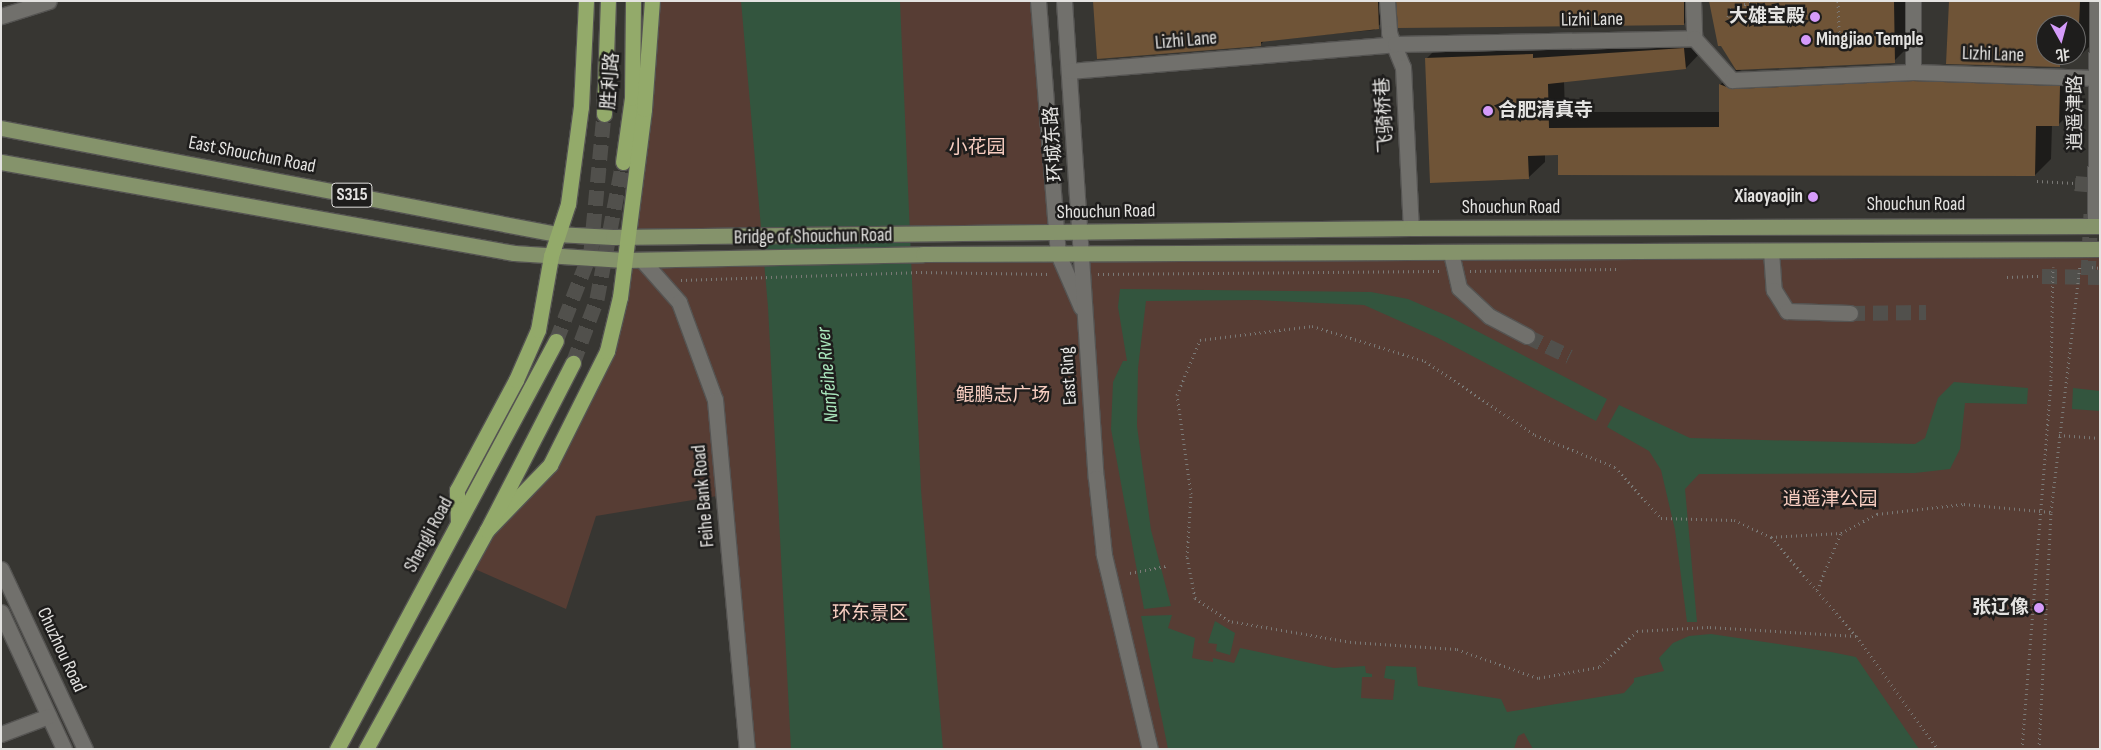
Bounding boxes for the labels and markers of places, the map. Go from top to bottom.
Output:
place label: 大雄宝殿 [1729,6,1805,28]
marker: 大雄宝殿 [1809,11,1821,23]
place label: Mingjiao Temple [1816,29,1924,51]
marker: Mingjiao Temple [1800,34,1812,46]
place label: 合肥清真寺 [1498,100,1593,122]
marker: 合肥清真寺 [1482,105,1494,117]
place label: Xiaoyaojin [1735,186,1803,208]
marker: Xiaoyaojin [1807,191,1819,203]
place label: 张辽像 [1972,597,2029,619]
marker: 张辽像 [2033,602,2045,614]

